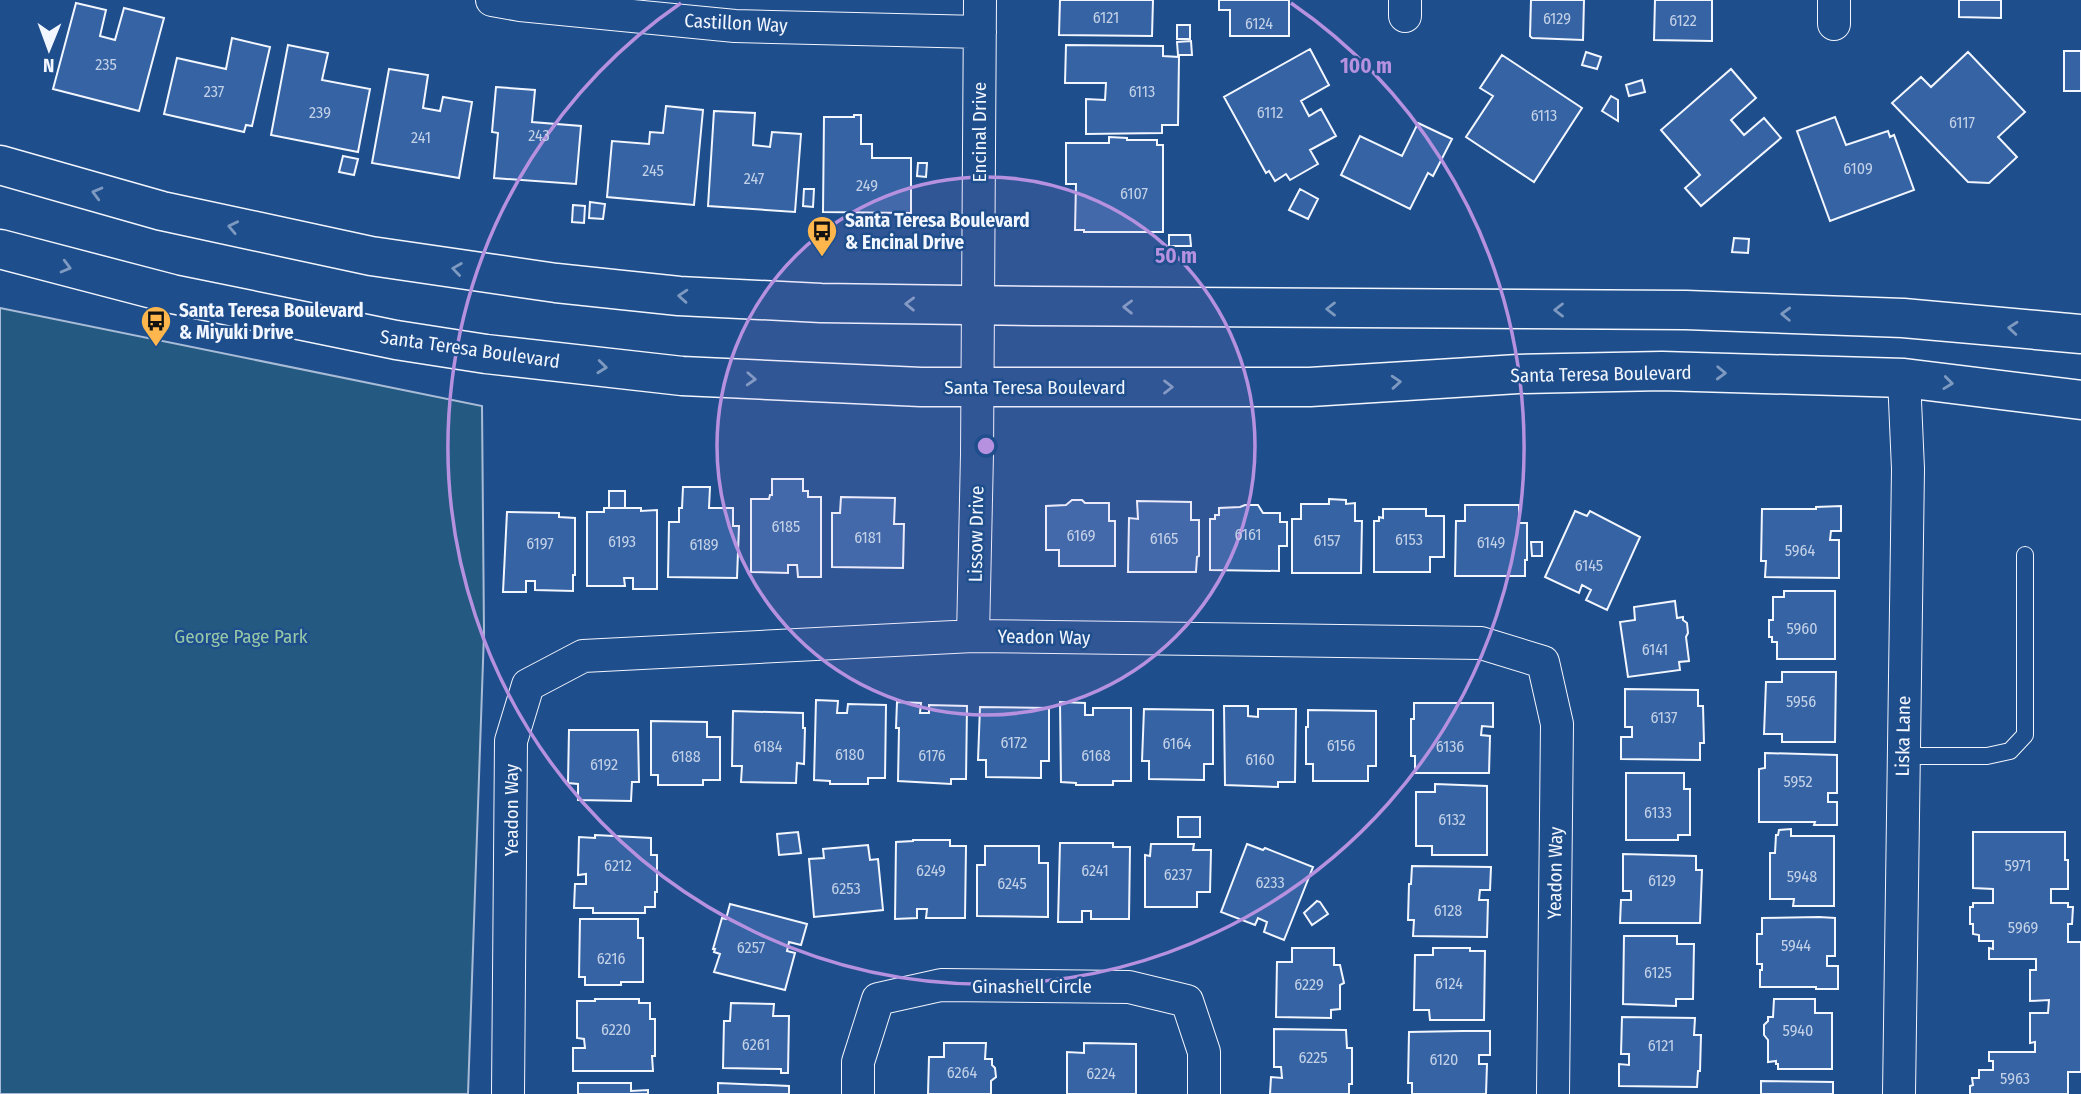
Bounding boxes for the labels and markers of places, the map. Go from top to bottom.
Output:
place label: Santa Teresa Boulevard & Encinal Drive [845,209,1030,254]
bus stop icon: Santa Teresa Boulevard & Encinal Drive [805,214,839,258]
place label: Santa Teresa Boulevard & Miyuki Drive [179,299,364,344]
bus stop icon: Santa Teresa Boulevard & Miyuki Drive [139,304,173,348]
centre of rings [974,434,998,458]

